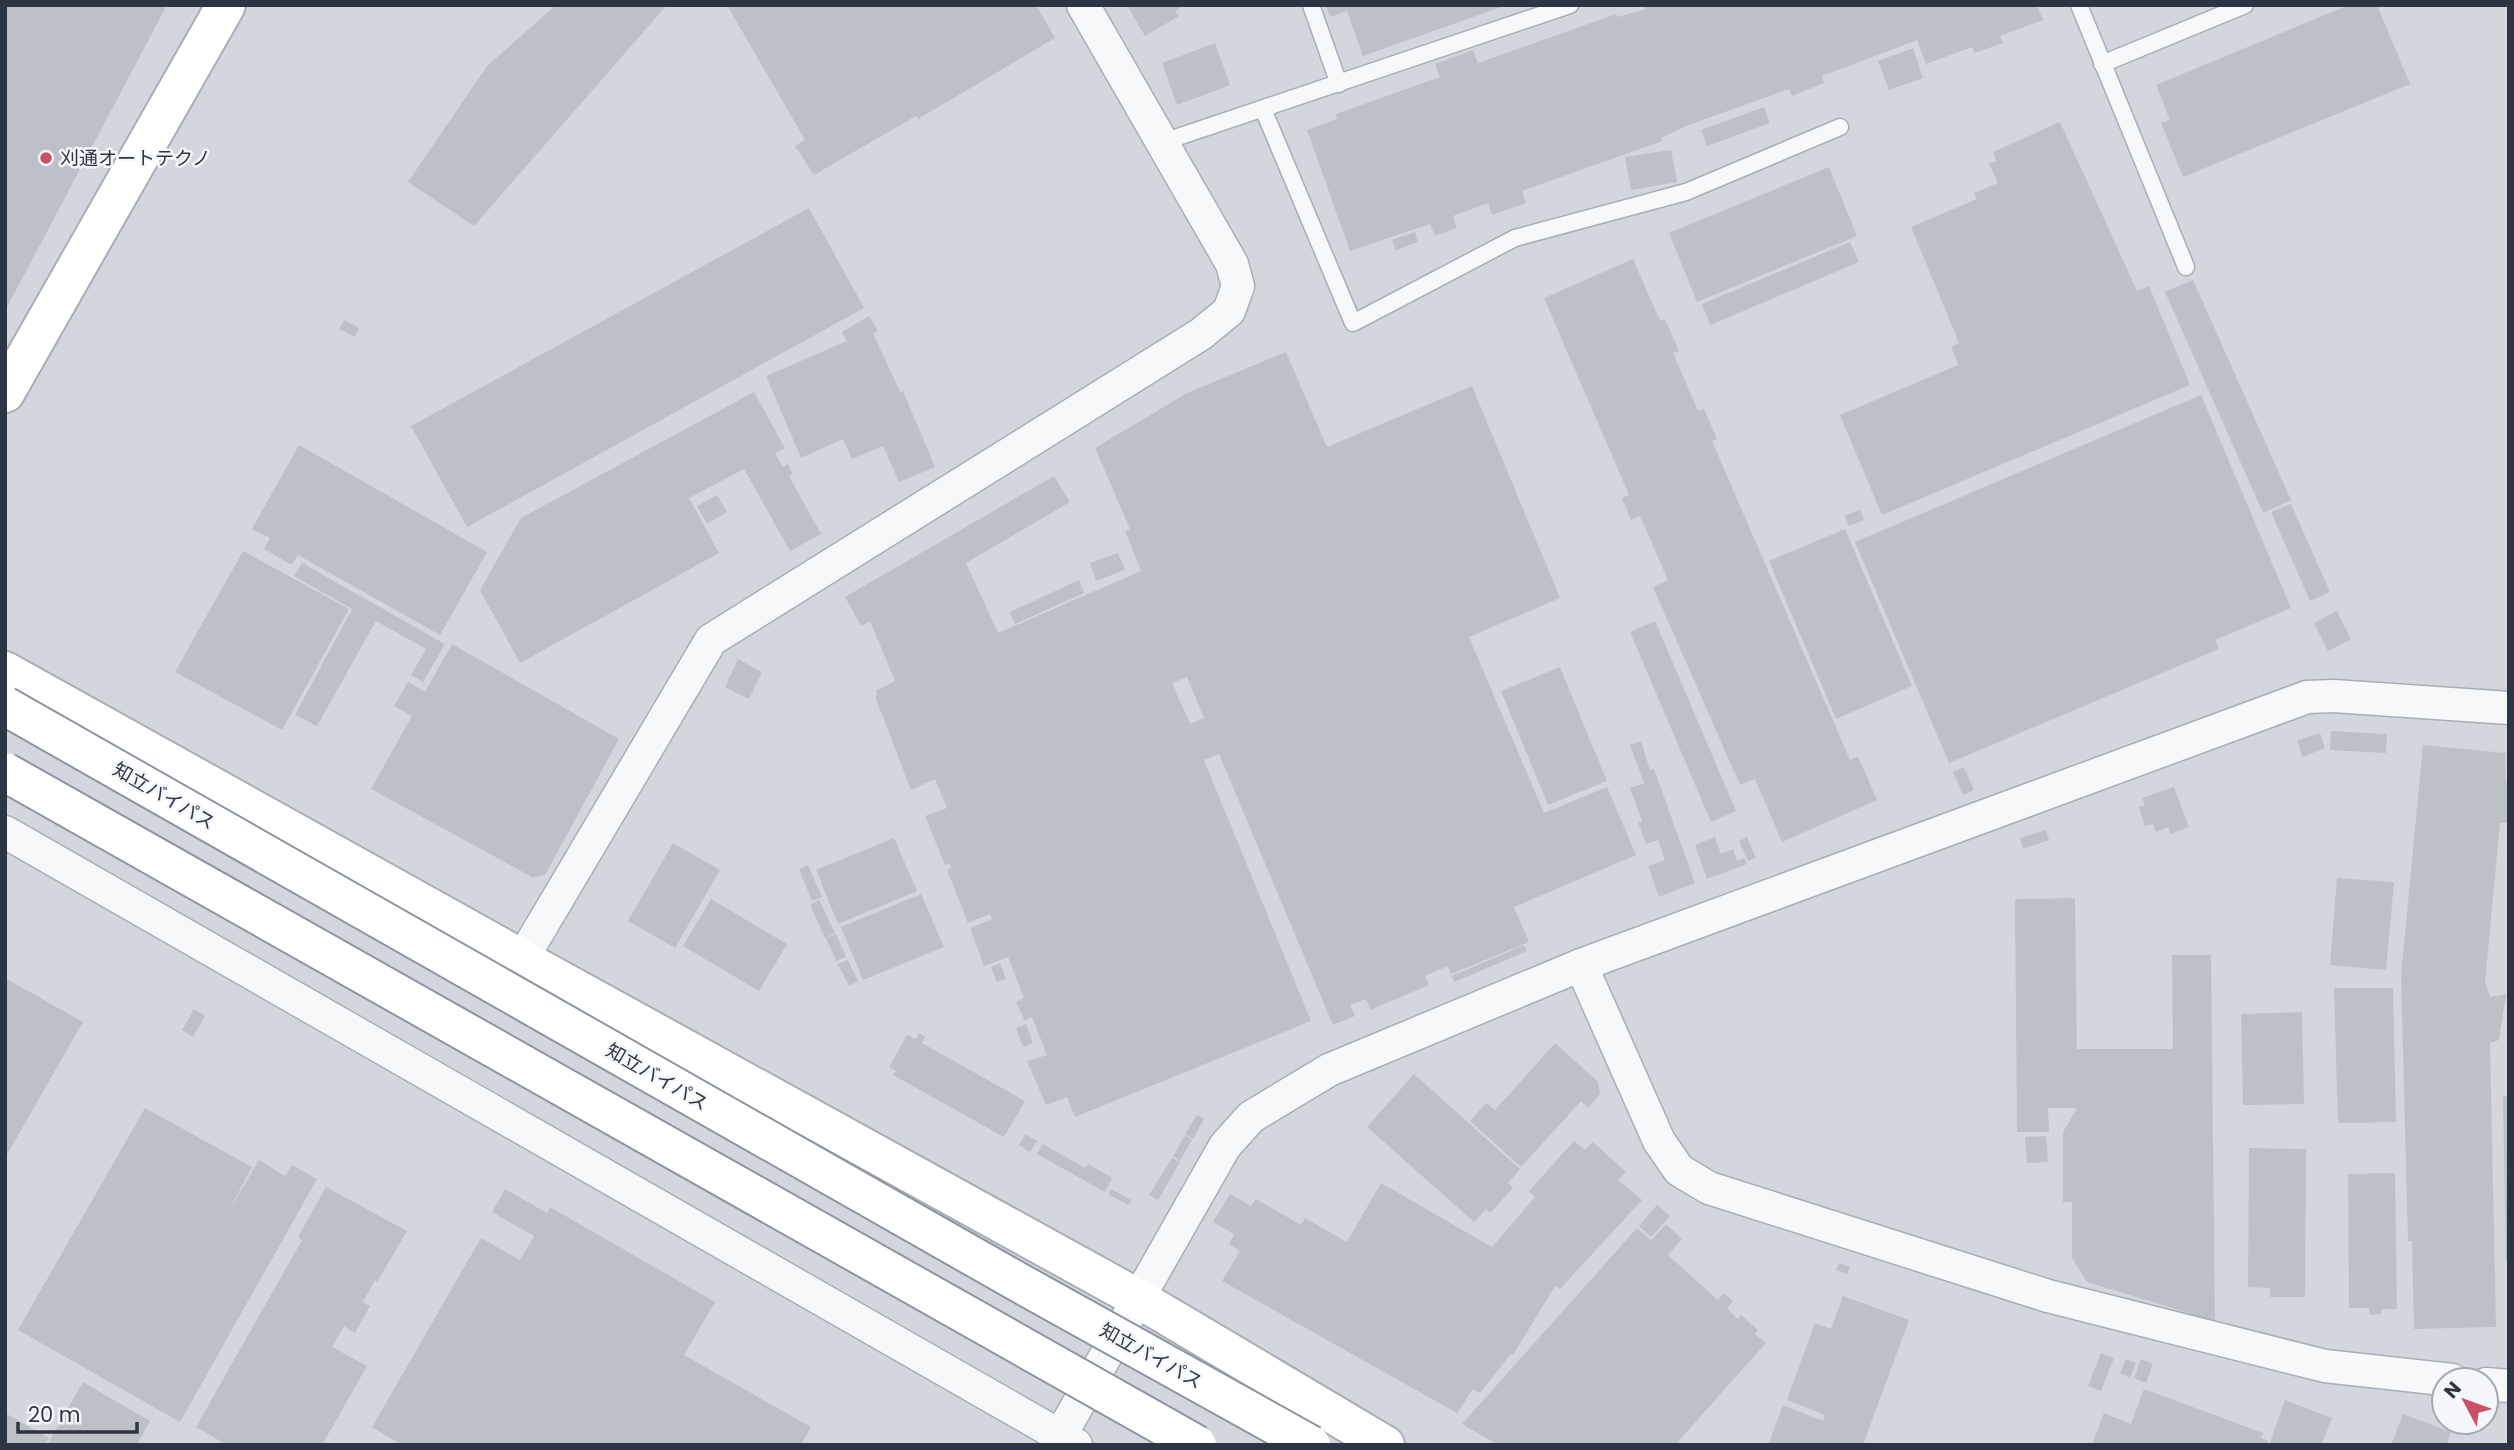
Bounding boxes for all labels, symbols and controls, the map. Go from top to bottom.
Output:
place label: 刈通オートテクノ [60,145,211,172]
marker: 刈通オートテクノ [38,150,54,166]
street label: 知立バイパス [108,756,220,836]
street label: 知立バイパス [601,1037,713,1117]
street label: 知立バイパス [1095,1317,1207,1395]
north arrow [2430,1366,2500,1436]
text: N [2438,1376,2467,1404]
scale bar [18,1390,136,1434]
text: 20 m [28,1400,81,1429]

